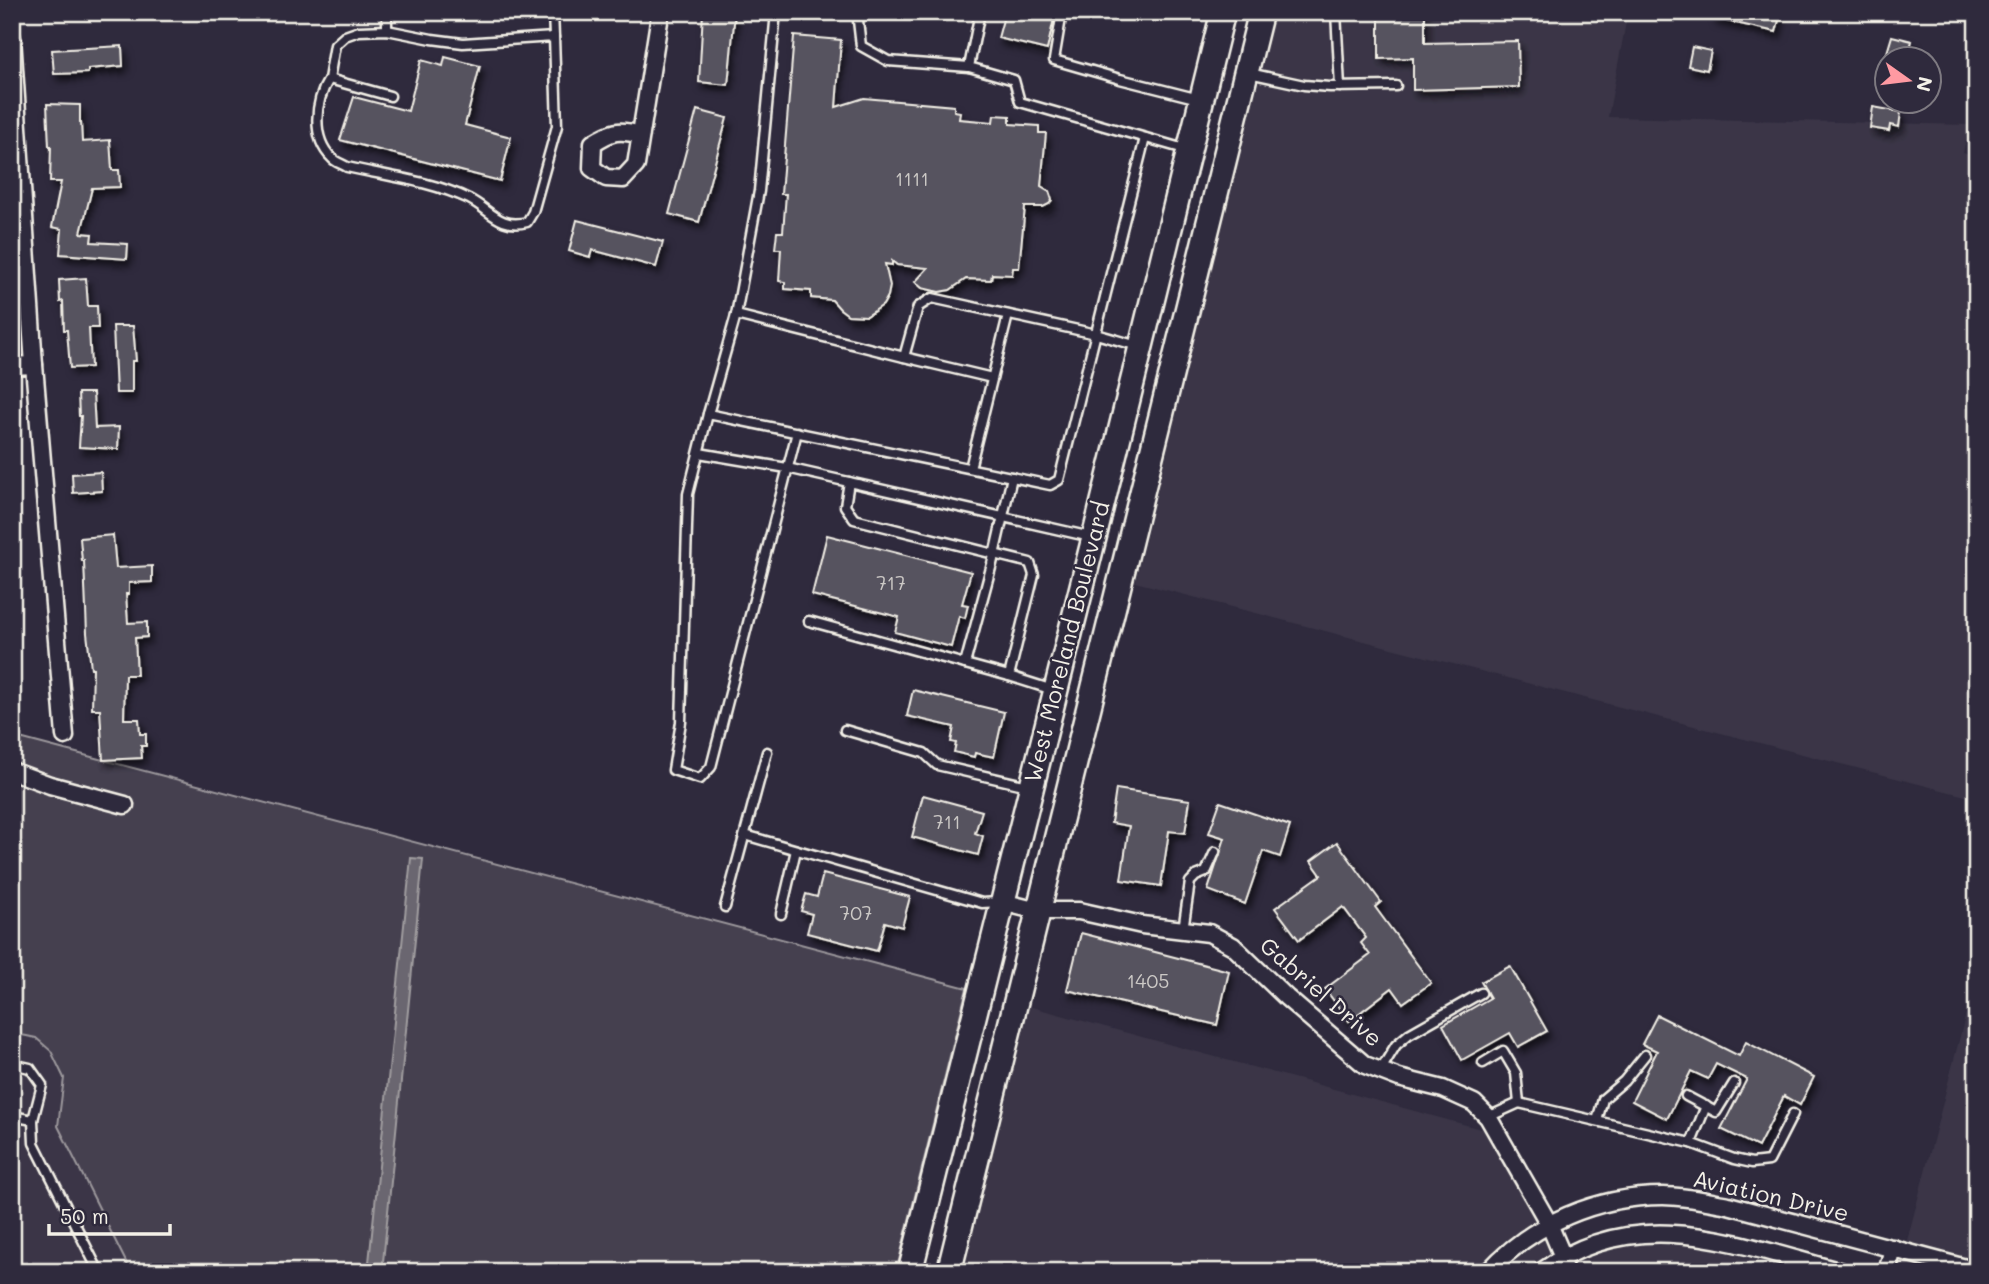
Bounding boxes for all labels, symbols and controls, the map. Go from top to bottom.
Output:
north arrow [1874,46,1944,116]
text: N [1911,74,1939,94]
house number: 1111 [895,166,929,191]
street label: West Moreland Boulevard [1017,498,1116,785]
house number: 717 [876,570,906,595]
house number: 711 [933,809,961,834]
house number: 707 [840,900,872,925]
street label: Gabriel Drive [1254,930,1389,1053]
house number: 1405 [1127,968,1169,993]
street label: Aviation Drive [1690,1163,1852,1228]
scale bar [49,1193,170,1237]
text: 50 m [60,1202,109,1229]

